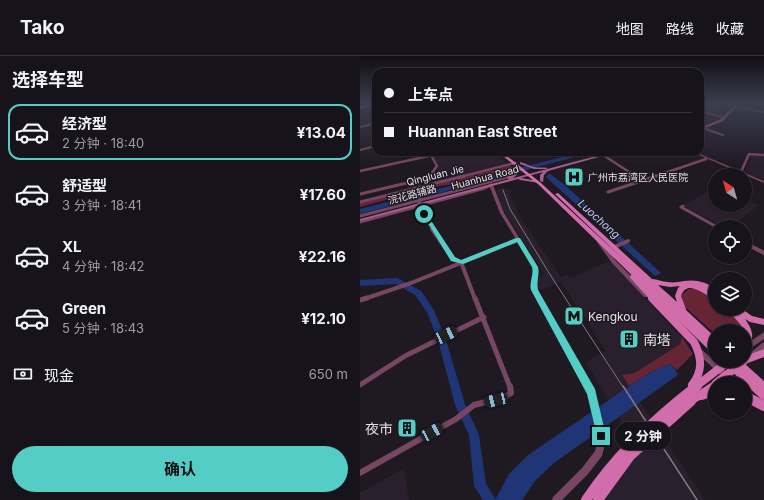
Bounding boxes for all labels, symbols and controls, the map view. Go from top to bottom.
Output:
text: Tako [20,16,65,39]
text: 地图 [616,20,644,37]
text: 路线 [666,20,694,37]
text: 收藏 [716,20,744,37]
text: 选择车型 [12,69,84,90]
text: 上车点 [408,85,453,104]
icon: car [14,114,50,150]
text: 经济型 [62,114,107,133]
text: Huannan East Street [408,122,557,141]
text: ¥13.04 [297,123,346,142]
text: 2 分钟 · 18:40 [62,135,144,151]
street label: Qingluan Jie [405,162,465,188]
street label: Huanhua Road [450,162,520,192]
hospital icon: 广州市荔湾区人民医院 [563,166,585,188]
north arrow [708,168,752,212]
map controls [708,168,752,420]
place label: 广州市荔湾区人民医院 [588,171,688,183]
icon: car [14,176,50,212]
text: 舒适型 [62,176,107,195]
street label: 浣花路辅路 [386,182,438,206]
text: ¥17.60 [300,185,346,204]
water label: Luochong [575,196,623,242]
text: 3 分钟 · 18:41 [62,197,141,213]
route start [415,205,433,223]
button: locate [708,220,752,264]
text: XL [62,237,82,256]
icon: car [14,238,50,274]
text: ¥22.16 [299,247,346,266]
text: 4 分钟 · 18:42 [62,258,145,274]
button: layers [708,272,752,316]
text: Green [62,299,106,318]
icon: car [14,300,50,336]
metro station icon: Kengkou [563,305,585,327]
text: ¥12.10 [301,309,346,328]
place label: Kengkou [588,309,638,324]
text: 5 分钟 · 18:43 [62,320,144,336]
car [433,324,459,346]
button: + [708,324,752,368]
building icon: 南塔 [618,328,640,350]
place label: 南塔 [643,331,671,348]
icon: cash [12,363,34,385]
text: 现金 [44,366,74,385]
text: 650 m [309,366,348,382]
button: − [708,376,752,420]
car [483,391,509,409]
building icon: 夜市 [396,417,418,439]
place label: 夜市 [365,420,393,437]
car [419,421,445,443]
callout: 2 分钟 [615,422,671,450]
route end [592,427,610,445]
text: 2 分钟 [624,428,662,444]
button: 确认 [12,446,348,492]

